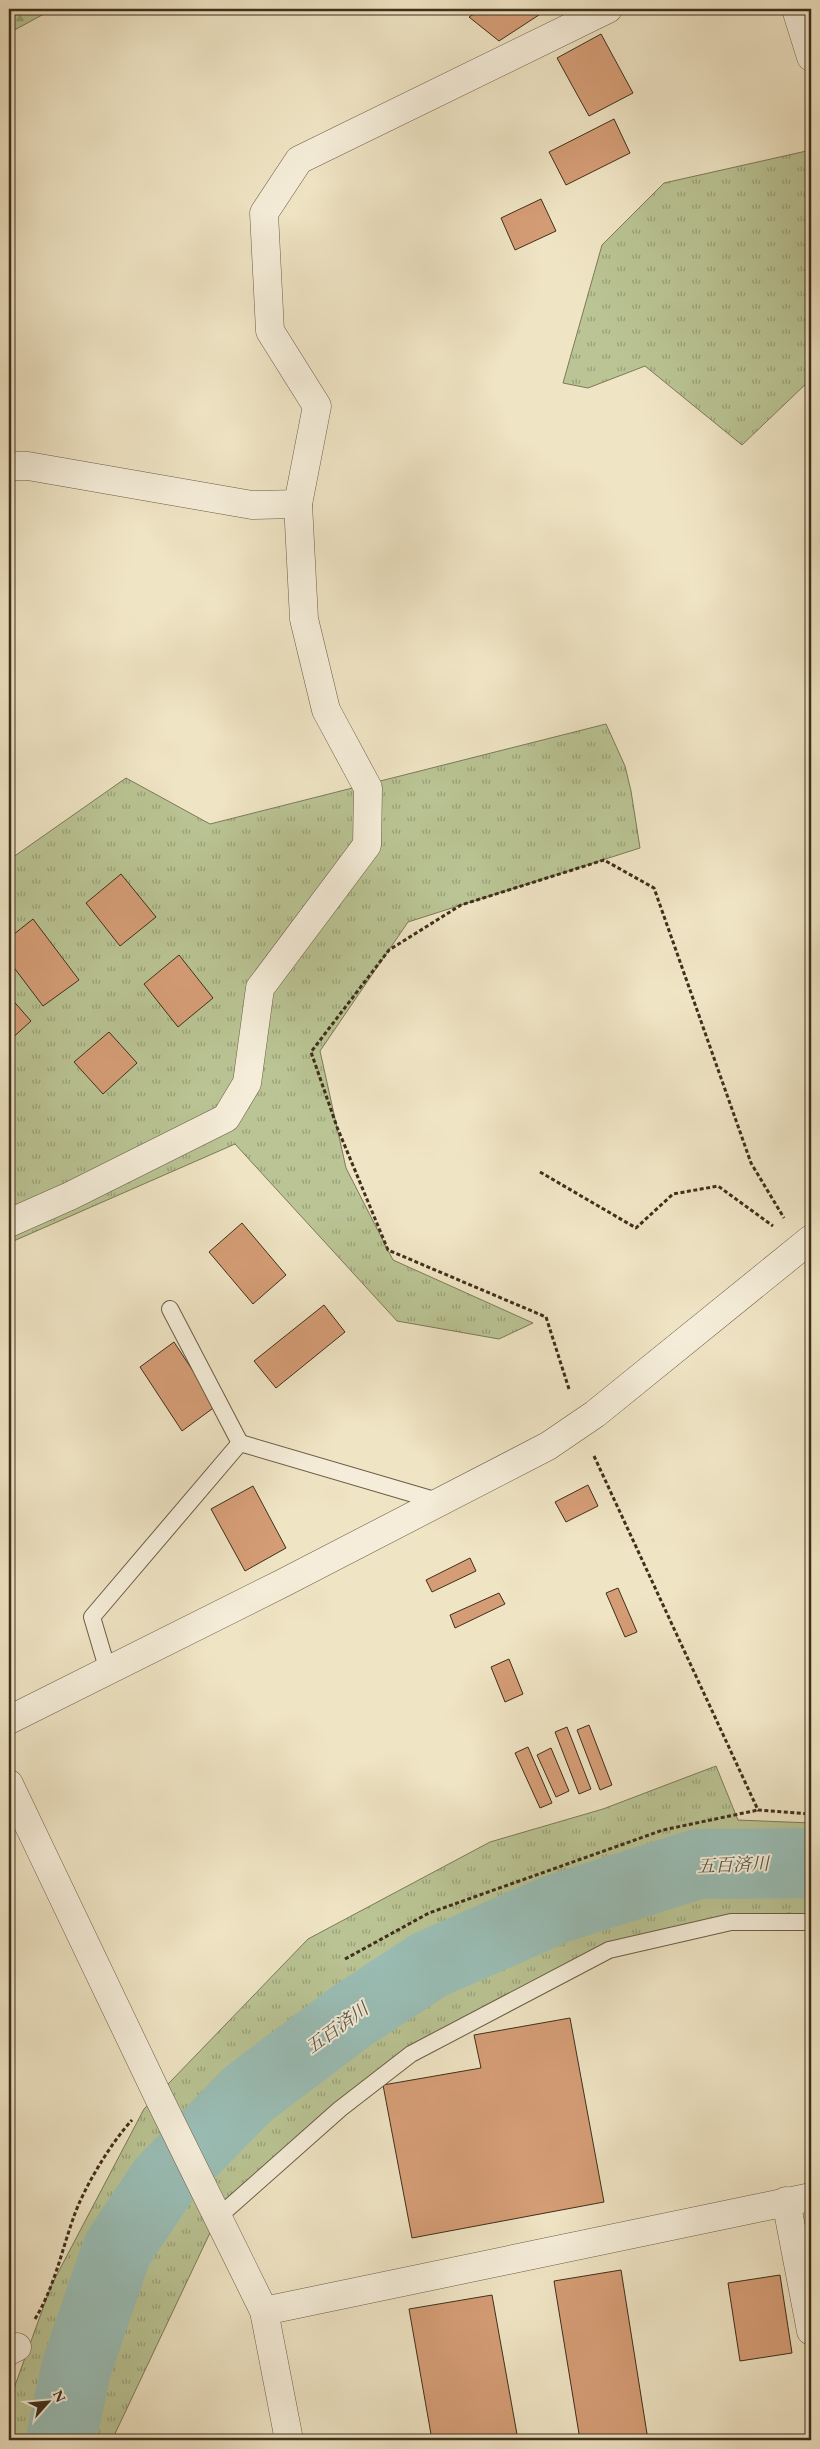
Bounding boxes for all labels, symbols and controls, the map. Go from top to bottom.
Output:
water label: 五百済川 [697,1852,771,1877]
water label: 五百済川 [301,1996,374,2058]
north arrow [22,2376,72,2426]
text: N [49,2387,70,2406]

